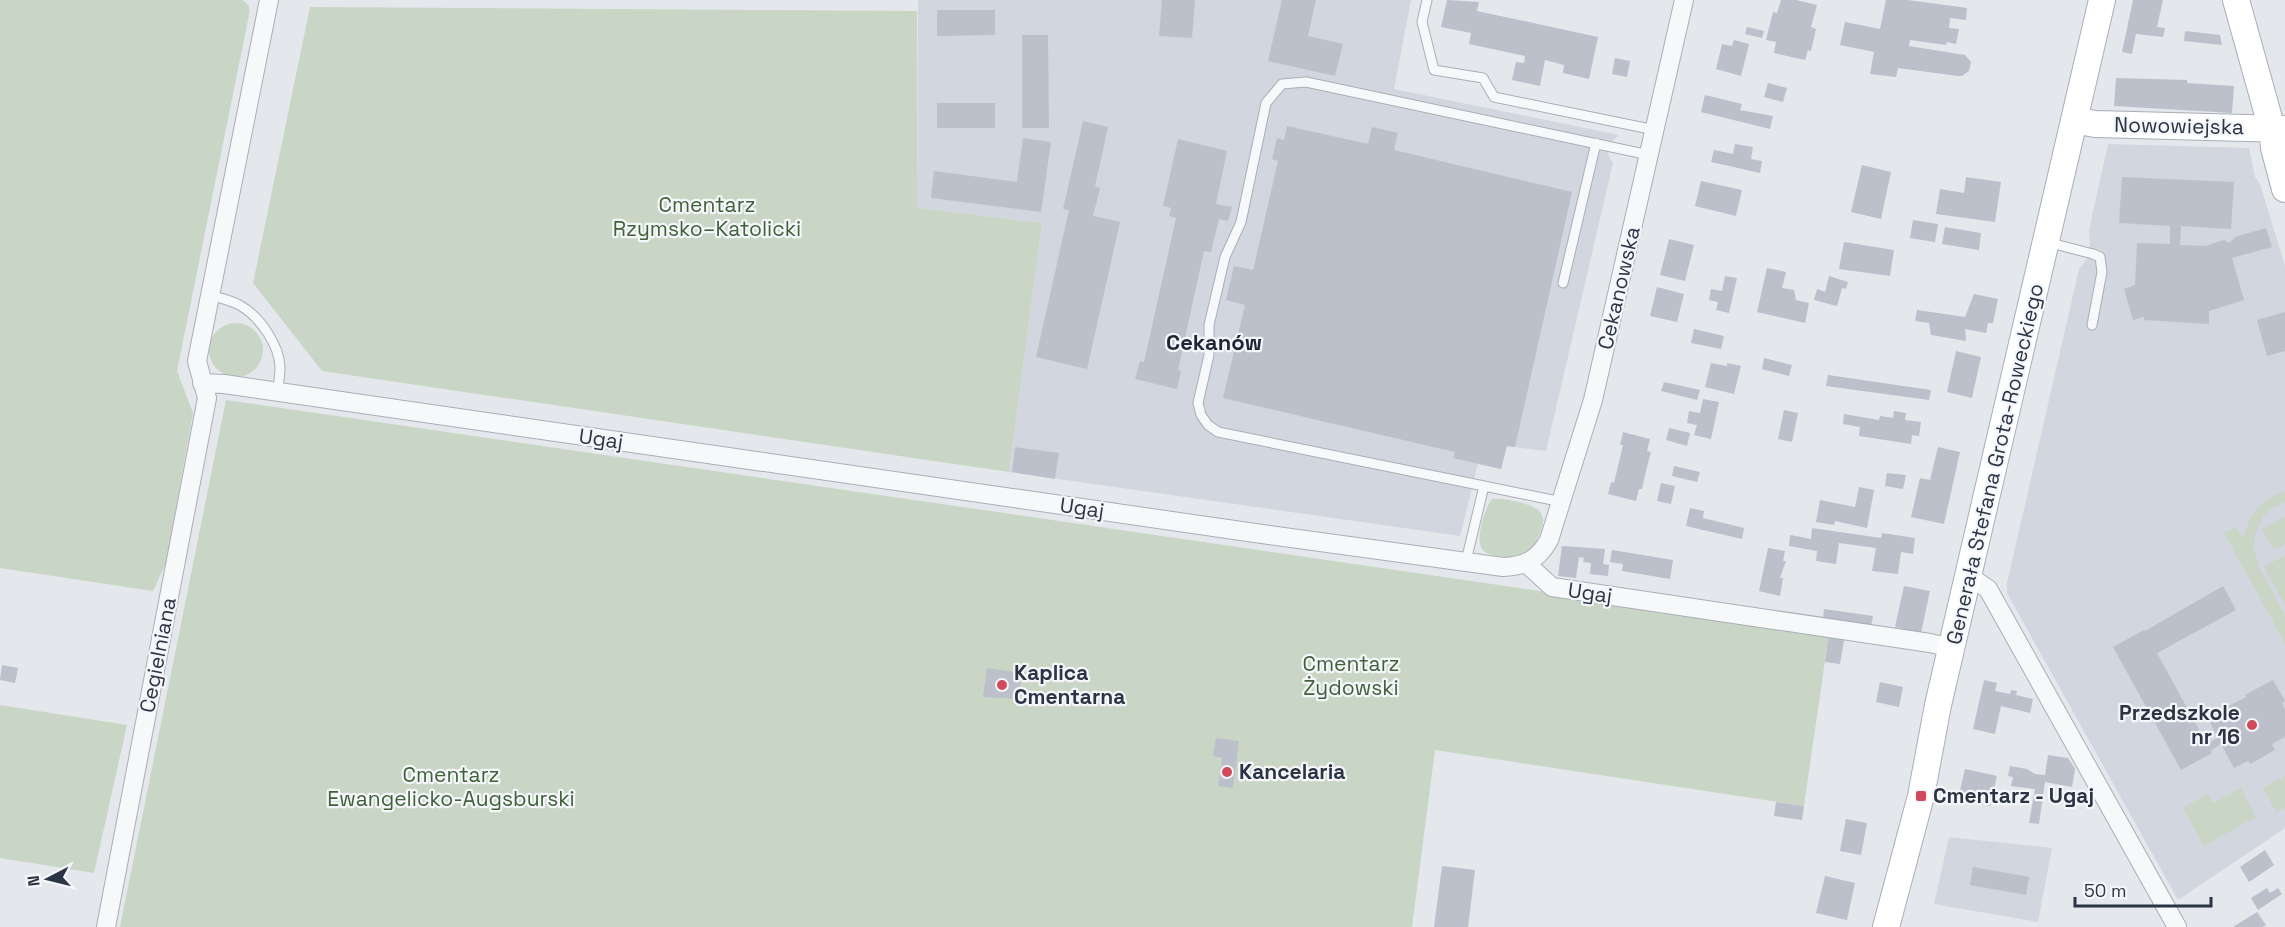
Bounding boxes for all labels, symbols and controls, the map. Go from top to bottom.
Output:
street label: Nowowiejska [2114,111,2244,140]
park label: Cmentarz Rzymsko–Katolicki [613,191,801,242]
street label: Cekanowska [1591,224,1646,352]
street label: Generała Stefana Grota-Roweckiego [1940,281,2049,647]
district label: Cekanów [1166,328,1262,356]
street label: Ugaj [577,422,625,455]
street label: Ugaj [1058,491,1106,524]
street label: Ugaj [1566,576,1614,609]
street label: Cegielniana [133,595,182,715]
park label: Cmentarz Żydowski [1302,650,1400,701]
place label: Kaplica Cmentarna [1014,659,1125,710]
marker: Kaplica Cmentarna [995,678,1009,692]
place label: Przedszkole nr 16 [2119,699,2240,750]
marker: Przedszkole nr 16 [2245,718,2259,732]
place label: Kancelaria [1239,758,1345,785]
park label: Cmentarz Ewangelicko-Augsburski [327,761,575,812]
marker: Kancelaria [1220,765,1234,779]
place label: Cmentarz - Ugaj [1933,782,2094,809]
marker: Cmentarz - Ugaj [1914,789,1928,803]
north arrow [18,849,78,909]
scale bar [2075,870,2212,908]
text: N [23,874,45,887]
text: 50 m [2084,879,2126,902]

